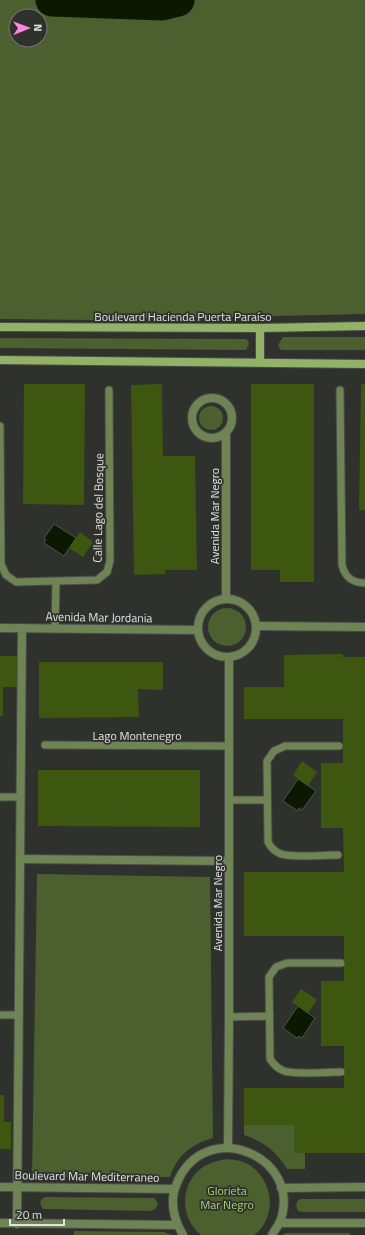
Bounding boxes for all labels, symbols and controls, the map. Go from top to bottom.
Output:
north arrow [8,8,48,48]
text: N [30,24,46,32]
street label: Boulevard Hacienda Puerta Paraíso [94,307,272,326]
street label: Calle Lago del Bosque [88,453,108,563]
street label: Avenida Mar Negro [205,468,224,564]
street label: Avenida Mar Jordania [45,607,153,627]
street label: Lago Montenegro [93,726,181,745]
street label: Avenida Mar Negro [208,855,227,951]
street label: Boulevard Mar Mediterraneo [14,1165,160,1187]
park label: Glorieta Mar Negro [200,1181,254,1214]
scale bar [10,1201,64,1227]
text: 20 m [16,1205,42,1224]

